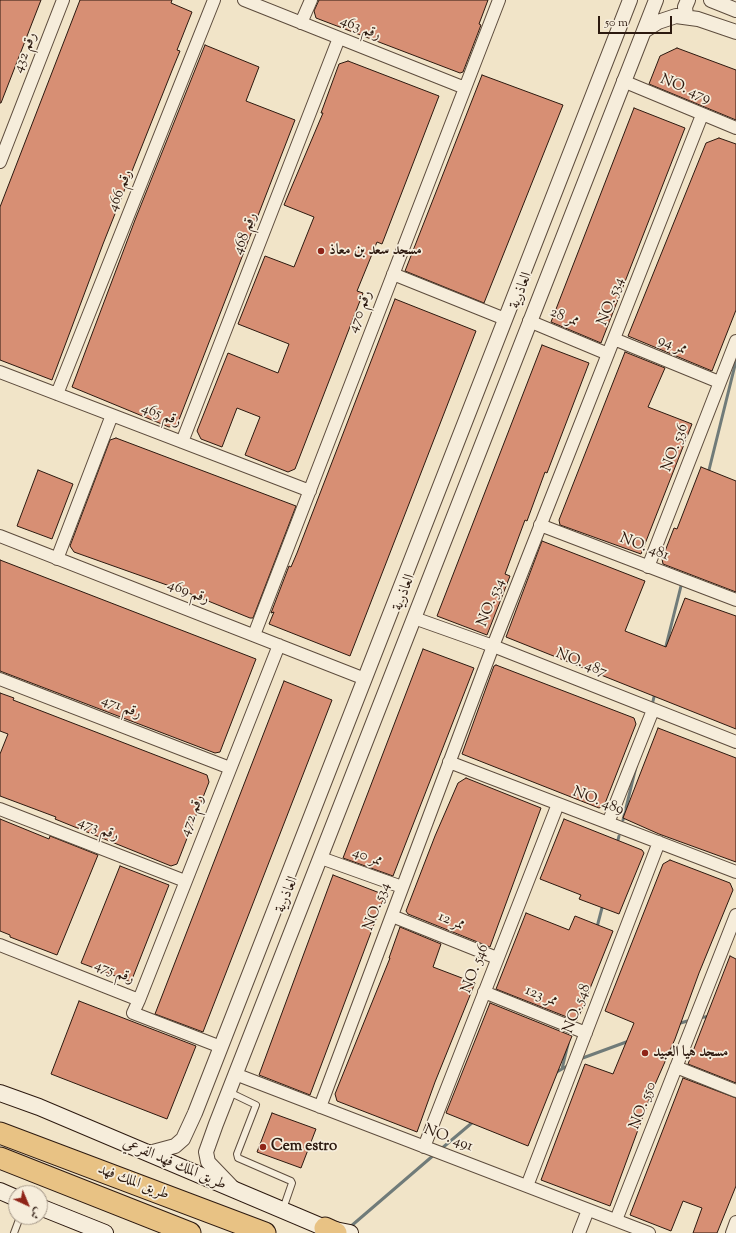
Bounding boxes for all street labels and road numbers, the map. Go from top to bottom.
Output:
street label: رقم 463 [337,13,383,45]
street label: رقم 432 [10,30,42,76]
street label: NO. 479 [657,71,713,109]
street label: رقم 466 [104,167,138,215]
street label: رقم 468 [230,210,262,258]
street label: العاذرية [507,270,537,312]
street label: NO. 534 [595,275,629,329]
street label: رقم 470 [345,288,377,336]
street label: ممر 28 [547,304,581,332]
street label: ممر 94 [655,332,689,360]
street label: رقم 465 [138,400,184,432]
street label: NO. 536 [659,422,693,474]
street label: NO. 481 [617,530,671,566]
street label: العاذرية [390,572,420,614]
street label: NO. 534 [474,576,510,630]
street label: رقم 469 [164,577,212,609]
street label: NO. 487 [553,646,609,682]
street label: رقم 471 [98,692,144,724]
street label: NO. 489 [570,784,626,820]
street label: رقم 472 [177,793,209,839]
street label: رقم 473 [75,814,121,846]
street label: ممر 40 [350,844,384,872]
street label: العاذرية [273,874,303,916]
street label: NO. 534 [361,880,395,934]
street label: ممر 12 [435,909,467,935]
street label: NO. 546 [458,942,494,996]
street label: رقم 475 [91,957,137,989]
street label: ممر 123 [522,982,560,1012]
street label: NO. 548 [560,982,596,1036]
street label: NO. 550 [627,1080,661,1132]
street label: NO. 491 [421,1121,475,1157]
street label: طريق الملك فهد الفرعي [119,1135,229,1195]
street label: طريق الملك فهد [95,1161,171,1205]

